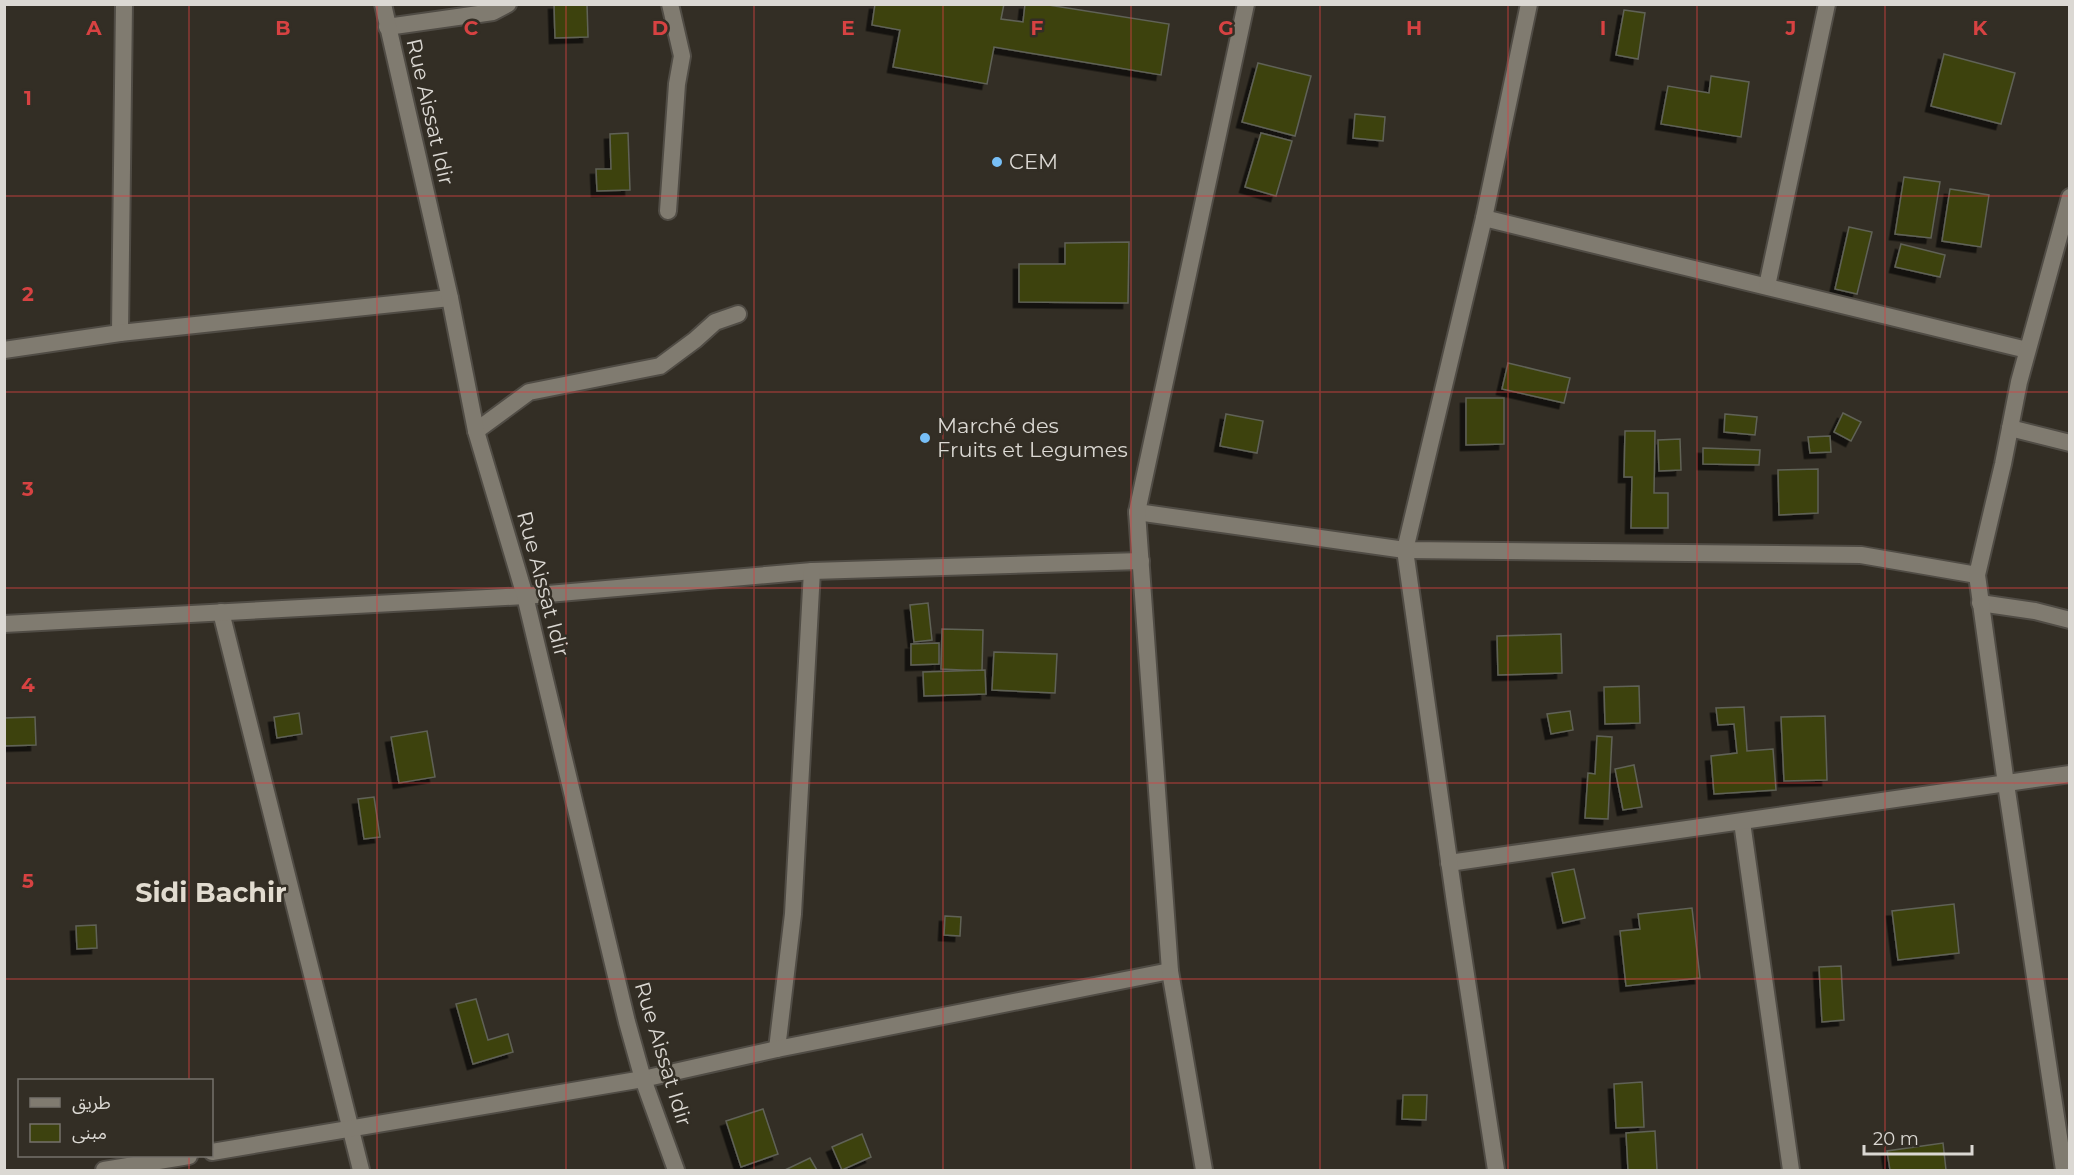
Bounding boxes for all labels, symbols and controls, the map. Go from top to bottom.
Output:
text: A [85,16,102,40]
text: B [275,16,291,40]
text: C [464,16,479,40]
text: D [652,16,668,40]
text: E [841,16,855,40]
text: F [1031,16,1044,40]
text: G [1218,16,1234,40]
text: H [1406,16,1422,40]
text: I [1600,16,1606,40]
text: J [1785,16,1796,40]
text: K [1973,16,1989,40]
street label: Rue Aissat Idir [401,36,460,188]
text: 1 [24,86,32,110]
place label: CEM [1009,149,1058,174]
marker: CEM [990,155,1004,169]
text: 2 [22,282,34,306]
place label: Marché des Fruits et Legumes [937,413,1128,462]
marker: Marché des Fruits et Legumes [918,431,932,445]
text: 3 [21,477,34,501]
street label: Rue Aissat Idir [512,508,575,659]
text: 4 [21,673,35,697]
text: 5 [22,869,34,893]
district label: Sidi Bachir [135,876,287,909]
street label: Rue Aissat Idir [630,979,697,1129]
legend [18,1079,213,1157]
text: طريق [72,1092,111,1114]
scale bar [1864,1118,1972,1156]
text: مبنى [72,1122,107,1144]
text: 20 m [1873,1128,1919,1150]

